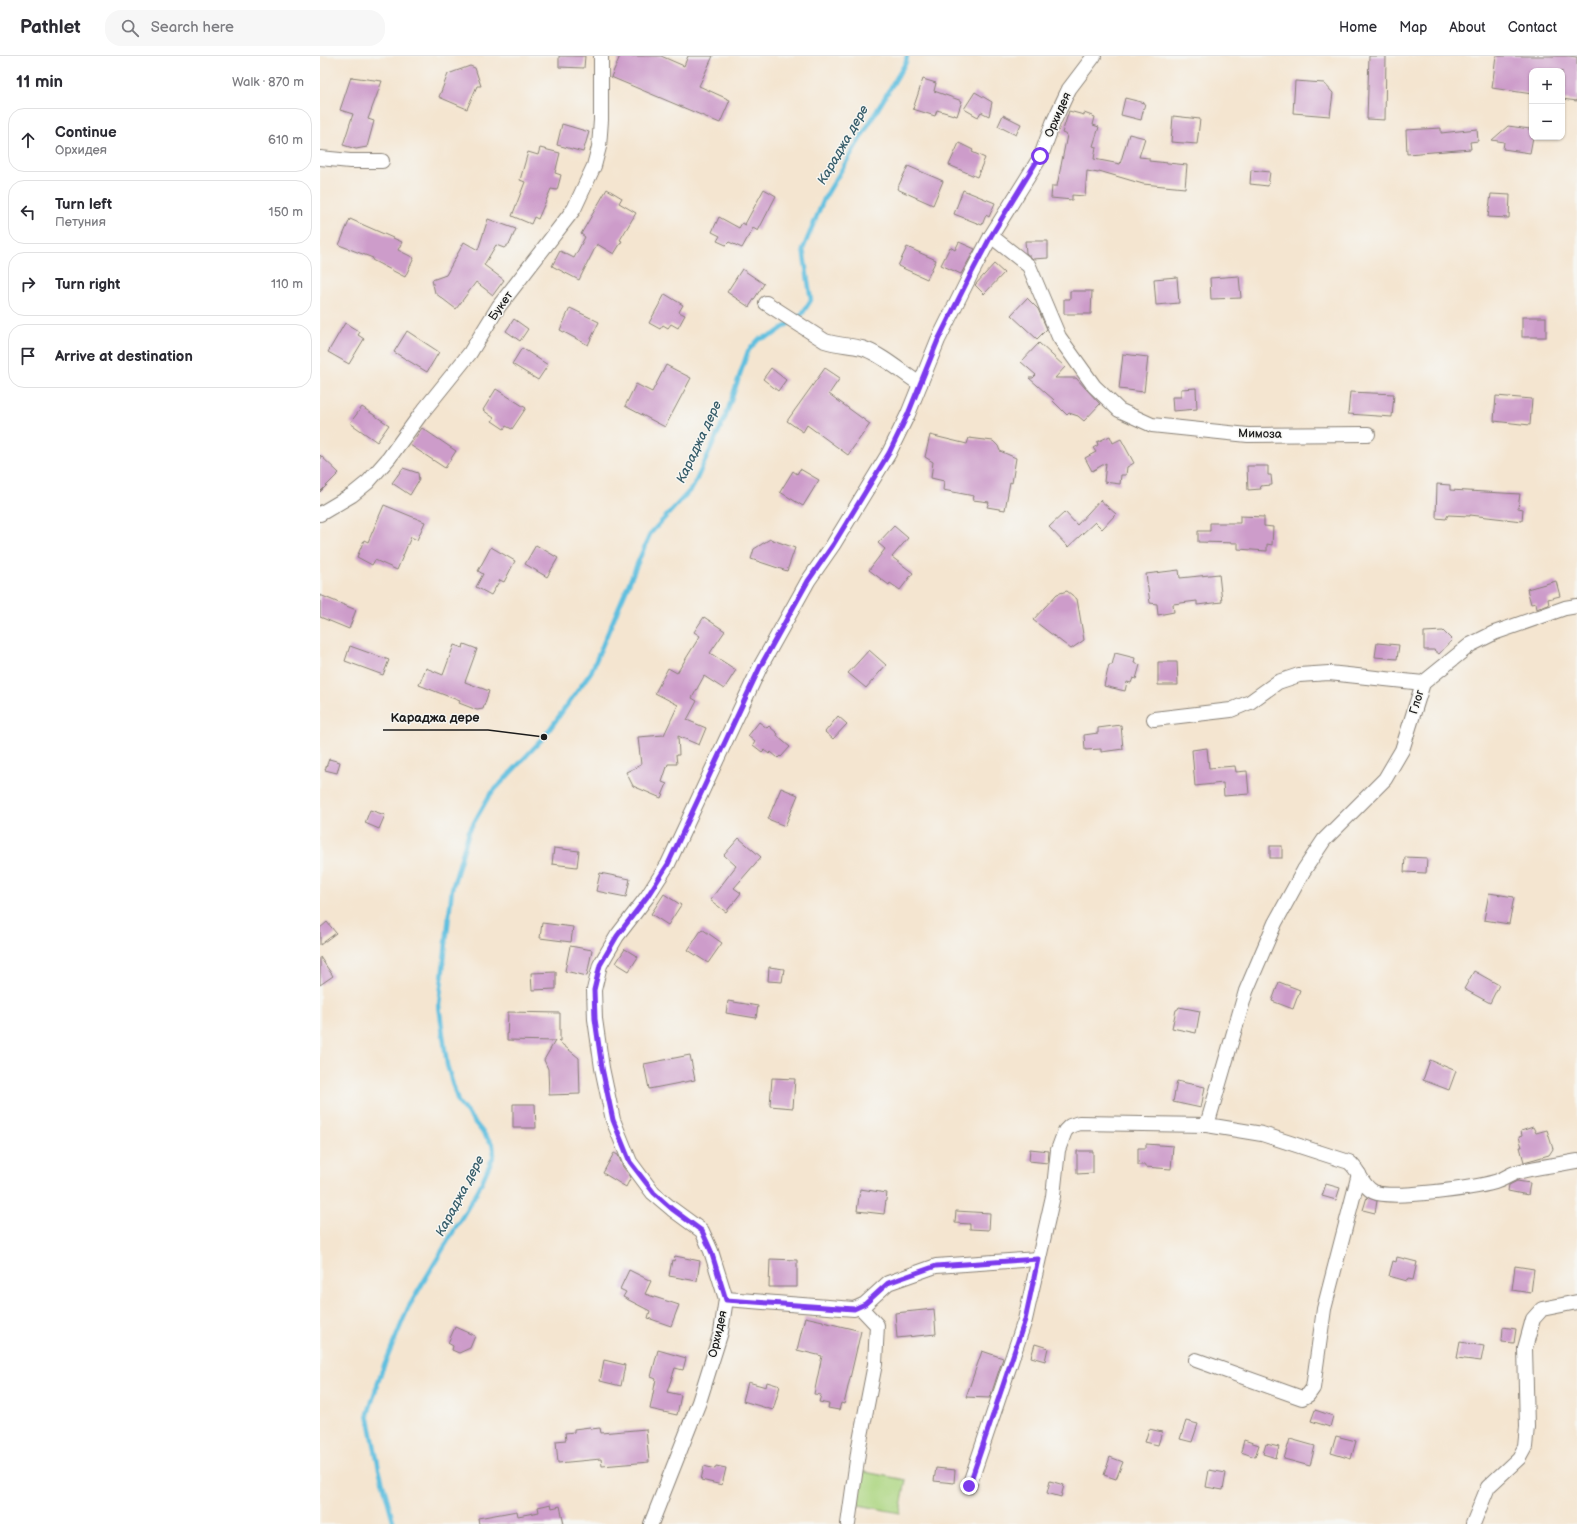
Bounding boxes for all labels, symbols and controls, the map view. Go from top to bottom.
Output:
search box [105,10,385,46]
text: Pathlet [20,16,81,39]
icon: search [119,17,141,39]
text: Search here [151,18,234,37]
text: Home [1339,19,1377,36]
text: Map [1399,19,1427,36]
text: About [1449,19,1486,36]
text: Contact [1508,19,1557,36]
map controls [1529,68,1565,140]
button: + [1529,68,1565,104]
text: 11 min [16,72,63,92]
text: Walk · 870 m [232,74,304,90]
street label: Орхидея [1041,90,1075,140]
water label: Караджа дере [814,102,873,188]
button: − [1529,104,1565,140]
text: Continue [55,123,117,142]
icon: ahead [17,129,39,151]
text: 610 m [268,132,303,148]
text: Орхидея [55,142,107,158]
route start [1031,147,1049,165]
text: Turn left [55,195,112,214]
icon: left [17,201,39,223]
text: 150 m [269,204,303,220]
text: Петуния [55,214,106,230]
icon: right [17,273,39,295]
text: Turn right [55,275,120,294]
text: 110 m [271,276,303,292]
street label: Букет [486,288,517,324]
icon: arrive [17,345,39,367]
text: Arrive at destination [55,347,193,366]
water label: Караджа дере [673,398,725,486]
street label: Мимоза [1238,426,1282,442]
street label: Глог [1406,688,1428,716]
callout: Караджа дере [383,705,488,730]
text: Караджа дере [390,710,480,726]
water label: Караджа дере [432,1152,488,1239]
street label: Орхидея [705,1309,731,1359]
route end [960,1477,978,1495]

